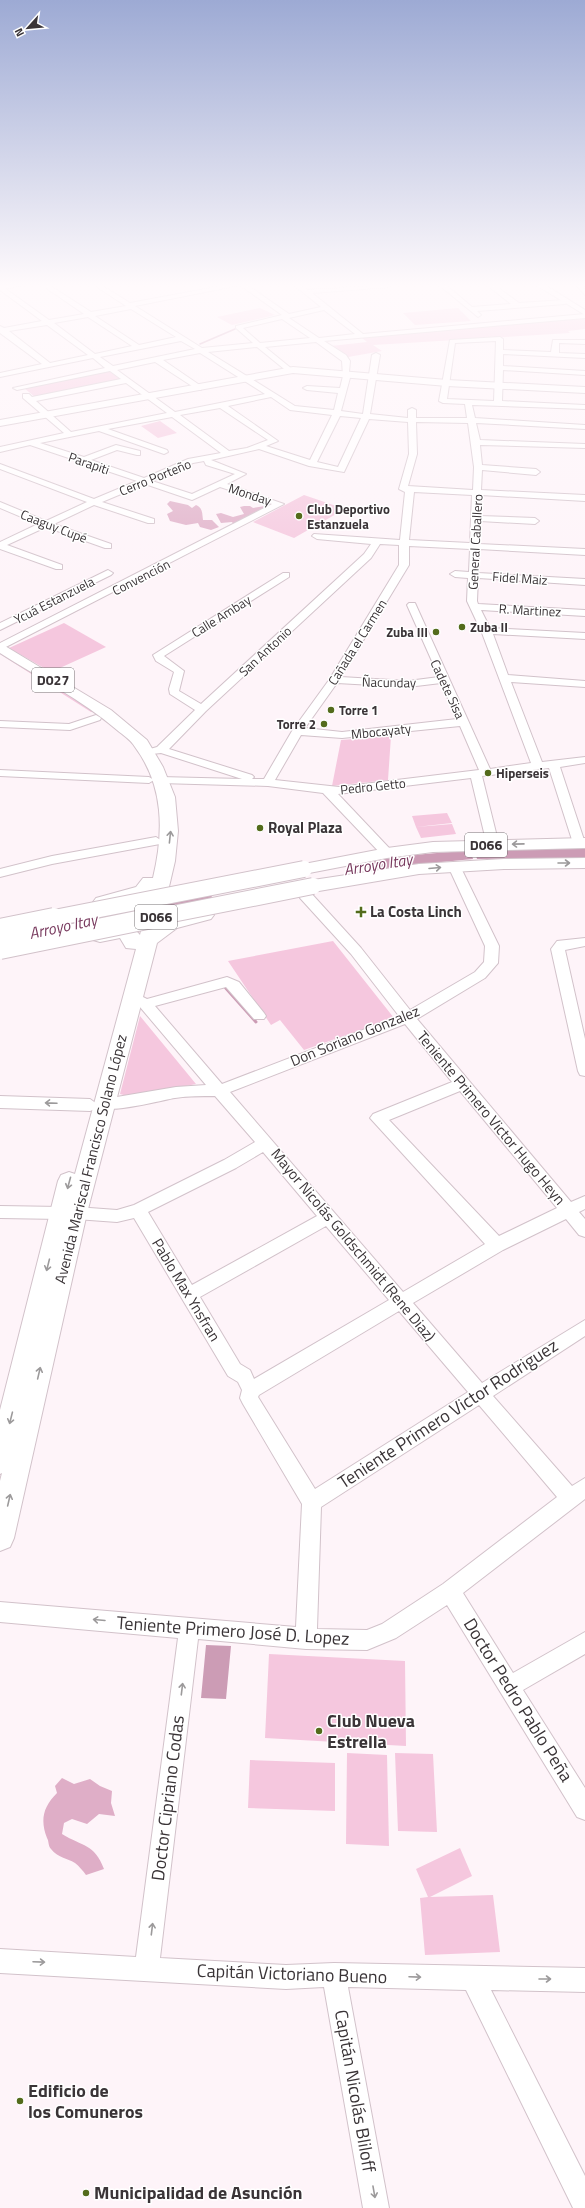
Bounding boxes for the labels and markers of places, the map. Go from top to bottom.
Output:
place label: Club Deportivo Estanzuela [307,499,390,534]
marker: Club Deportivo Estanzuela [294,511,304,521]
place label: Zuba II [470,617,508,637]
place label: Zuba III [386,622,428,642]
marker: Zuba II [457,622,467,632]
marker: Zuba III [431,627,441,637]
place label: Torre 1 [339,700,378,720]
marker: Torre 1 [326,705,336,715]
place label: Torre 2 [277,714,316,734]
marker: Torre 2 [319,719,329,729]
place label: Hiperseis [496,763,549,783]
marker: Hiperseis [483,768,493,778]
place label: Royal Plaza [268,816,343,839]
marker: Royal Plaza [255,823,265,833]
place label: La Costa Linch [370,900,462,923]
marker: La Costa Linch [355,906,367,918]
place label: Club Nueva Estrella [327,1707,415,1755]
marker: Club Nueva Estrella [314,1726,324,1736]
place label: Edificio de los Comuneros [28,2077,143,2125]
marker: Edificio de los Comuneros [15,2096,25,2106]
place label: Municipalidad de Asunción [94,2179,303,2206]
marker: Municipalidad de Asunción [81,2188,91,2198]

